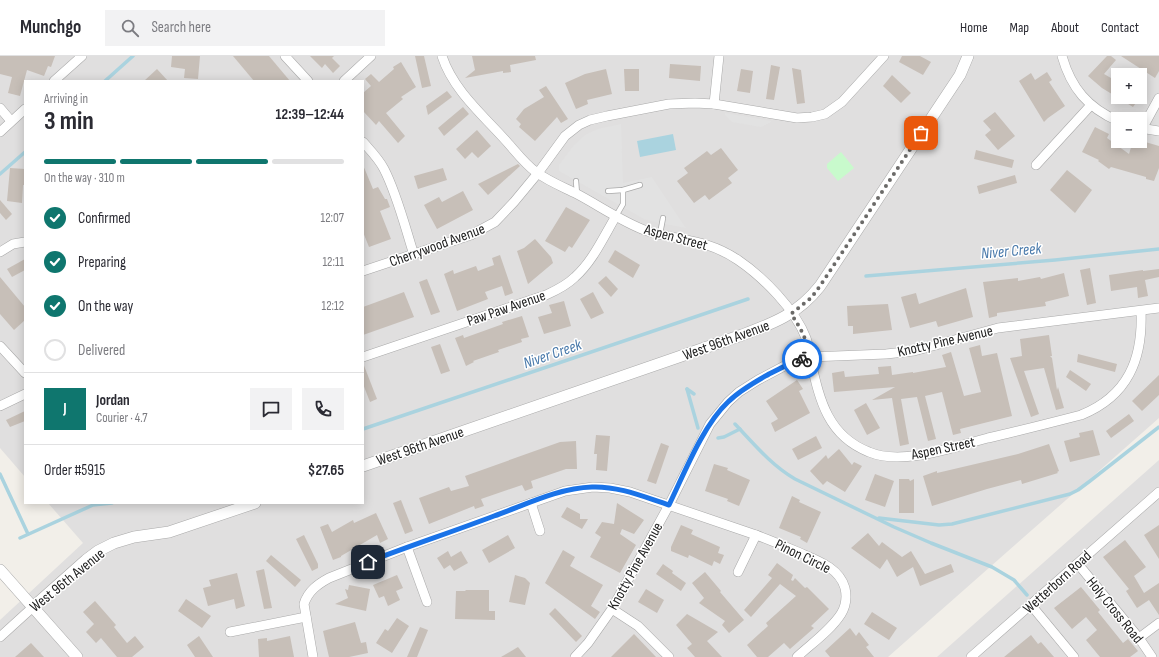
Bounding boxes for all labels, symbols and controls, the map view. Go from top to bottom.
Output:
search box [105,10,385,46]
text: Munchgo [20,16,81,39]
icon: search [119,17,141,39]
text: Search here [151,18,211,37]
text: Home [960,19,988,36]
text: Map [1010,19,1029,36]
text: About [1051,19,1079,36]
text: Contact [1101,19,1139,36]
map controls [1111,68,1147,148]
button: + [1111,68,1147,104]
text: Arriving in [44,91,88,107]
text: 12:39–12:44 [276,105,344,124]
text: 3 min [44,106,94,137]
button: − [1111,112,1147,148]
pin [904,116,938,150]
icon: bag [910,122,932,144]
text: On the way · 310 m [44,170,125,186]
icon: check [44,207,66,229]
text: Confirmed [78,209,131,228]
text: 12:07 [321,210,344,226]
street label: Cherrywood Avenue [387,219,488,272]
street label: Aspen Street [641,220,710,255]
water label: Niver Creek [980,239,1043,264]
icon: check [44,251,66,273]
text: Preparing [78,253,126,272]
text: 12:11 [322,254,344,270]
street label: Paw Paw Avenue [464,286,548,331]
icon: check [44,295,66,317]
text: On the way [78,297,133,316]
text: 12:12 [321,298,344,314]
street label: West 96th Avenue [680,316,772,365]
street label: Knotty Pine Avenue [896,321,995,362]
water label: Niver Creek [521,335,585,373]
courier [782,339,822,379]
text: Delivered [78,341,125,360]
icon: bike [791,348,813,370]
button: chat [250,388,292,430]
button: phone [302,388,344,430]
text: Jordan [96,391,130,410]
text: J [63,399,67,418]
text: Courier · 4.7 [96,410,148,426]
street label: West 96th Avenue [374,423,466,470]
street label: Aspen Street [909,432,977,465]
text: Order #5915 [44,461,105,480]
text: $27.65 [308,461,344,480]
street label: Knotty Pine Avenue [604,519,667,613]
street label: Pinon Circle [772,535,834,578]
street label: West 96th Avenue [26,544,109,616]
pin [351,545,385,579]
street label: Wetterborn Road [1019,547,1095,618]
icon: home [357,551,379,573]
street label: Holy Cross Road [1082,573,1147,647]

